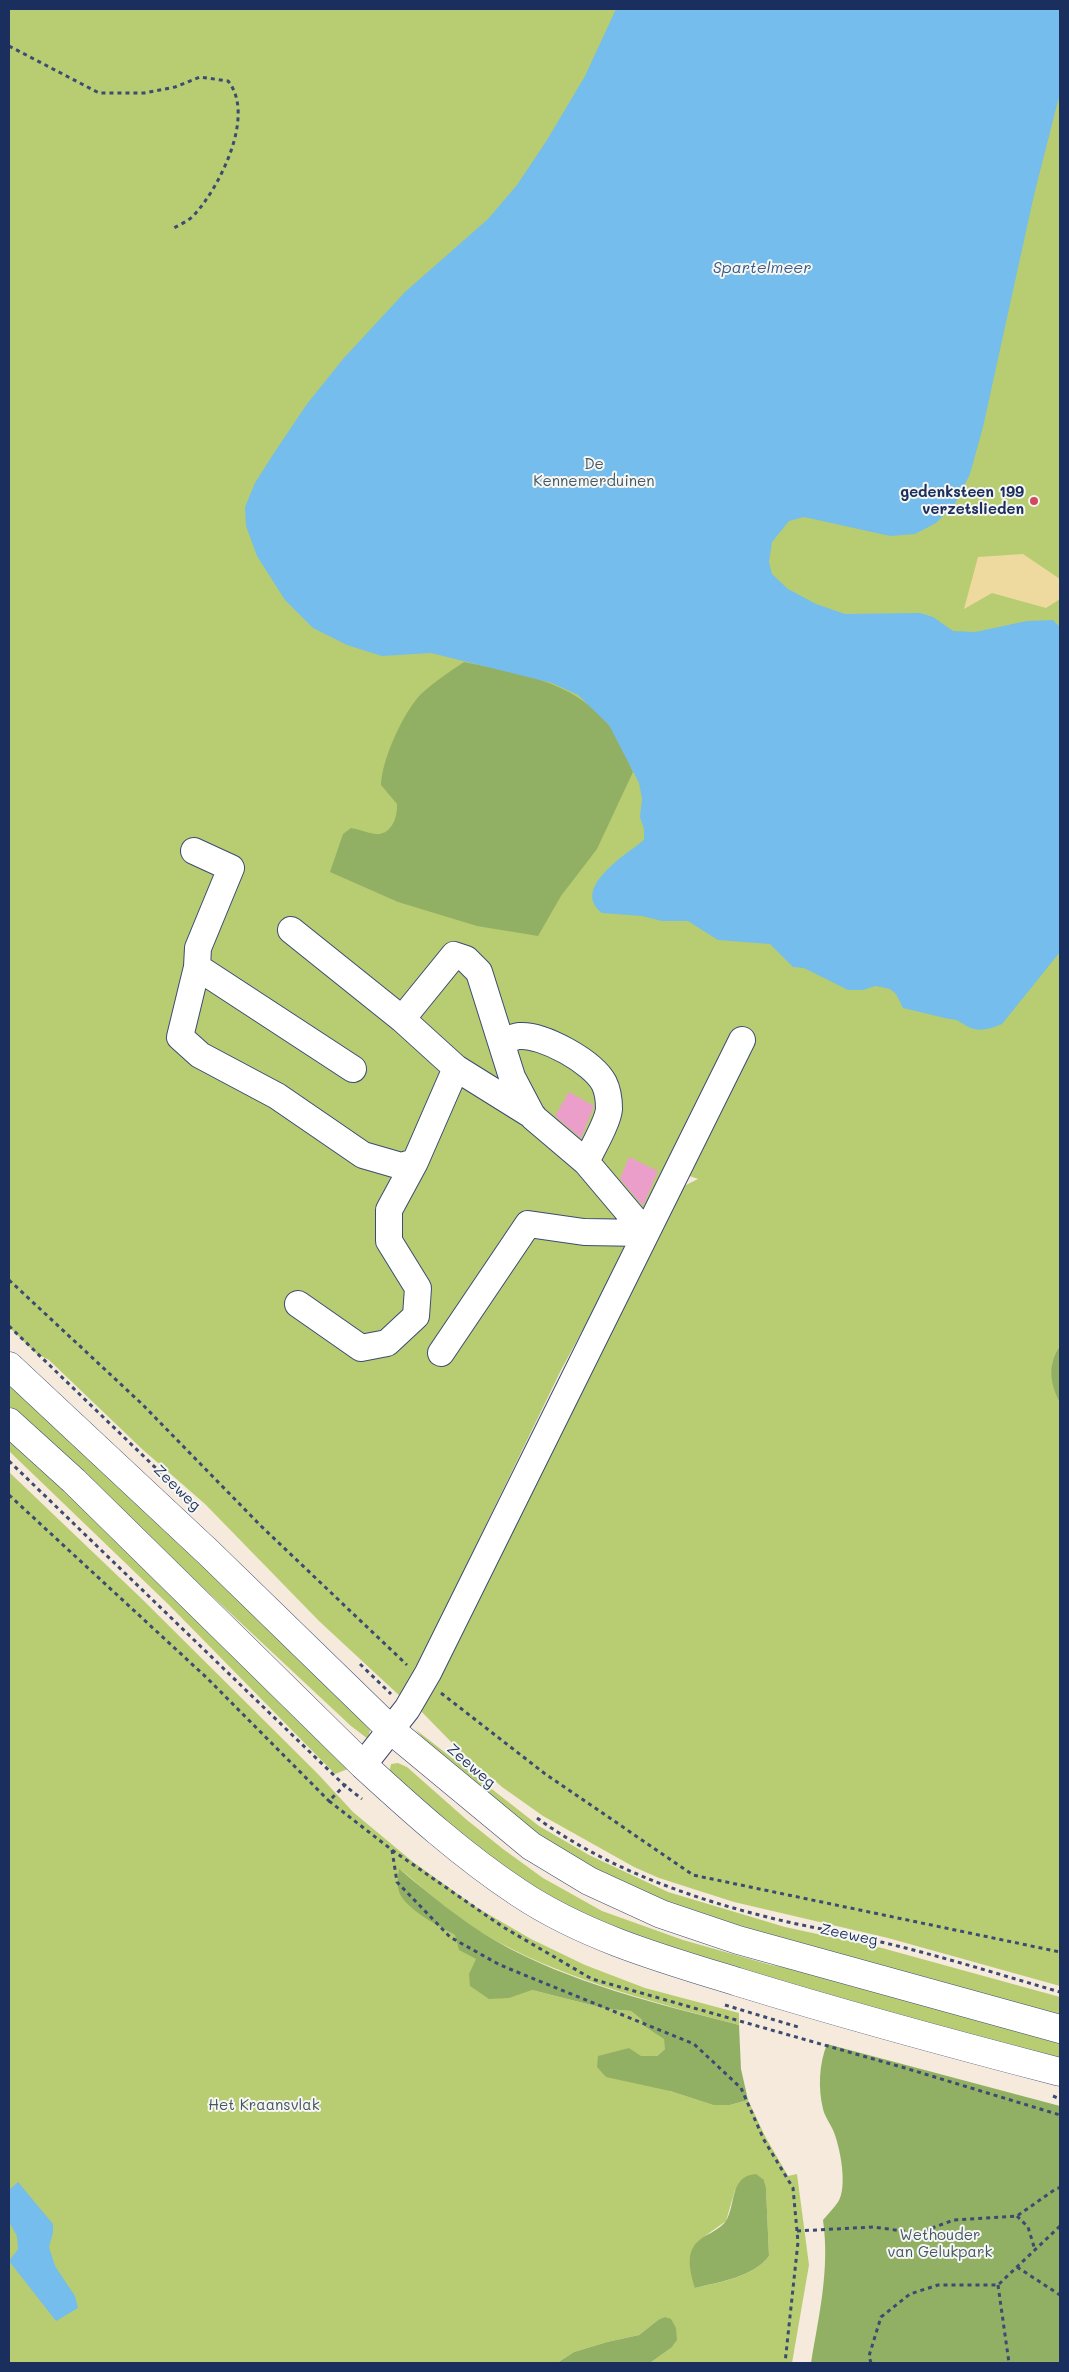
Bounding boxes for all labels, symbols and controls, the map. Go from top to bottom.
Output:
water label: Spartelmeer [713,258,811,278]
park label: De Kennemerduinen [533,455,655,490]
place label: gedenksteen 199 verzetslieden [900,483,1024,518]
marker: gedenksteen 199 verzetslieden [1028,495,1040,507]
street label: Zeeweg [150,1461,204,1515]
street label: Zeeweg [443,1740,499,1792]
street label: Zeeweg [819,1920,879,1950]
park label: Het Kraansvlak [208,2096,320,2114]
park label: Wethouder van Gelukpark [888,2226,992,2261]

